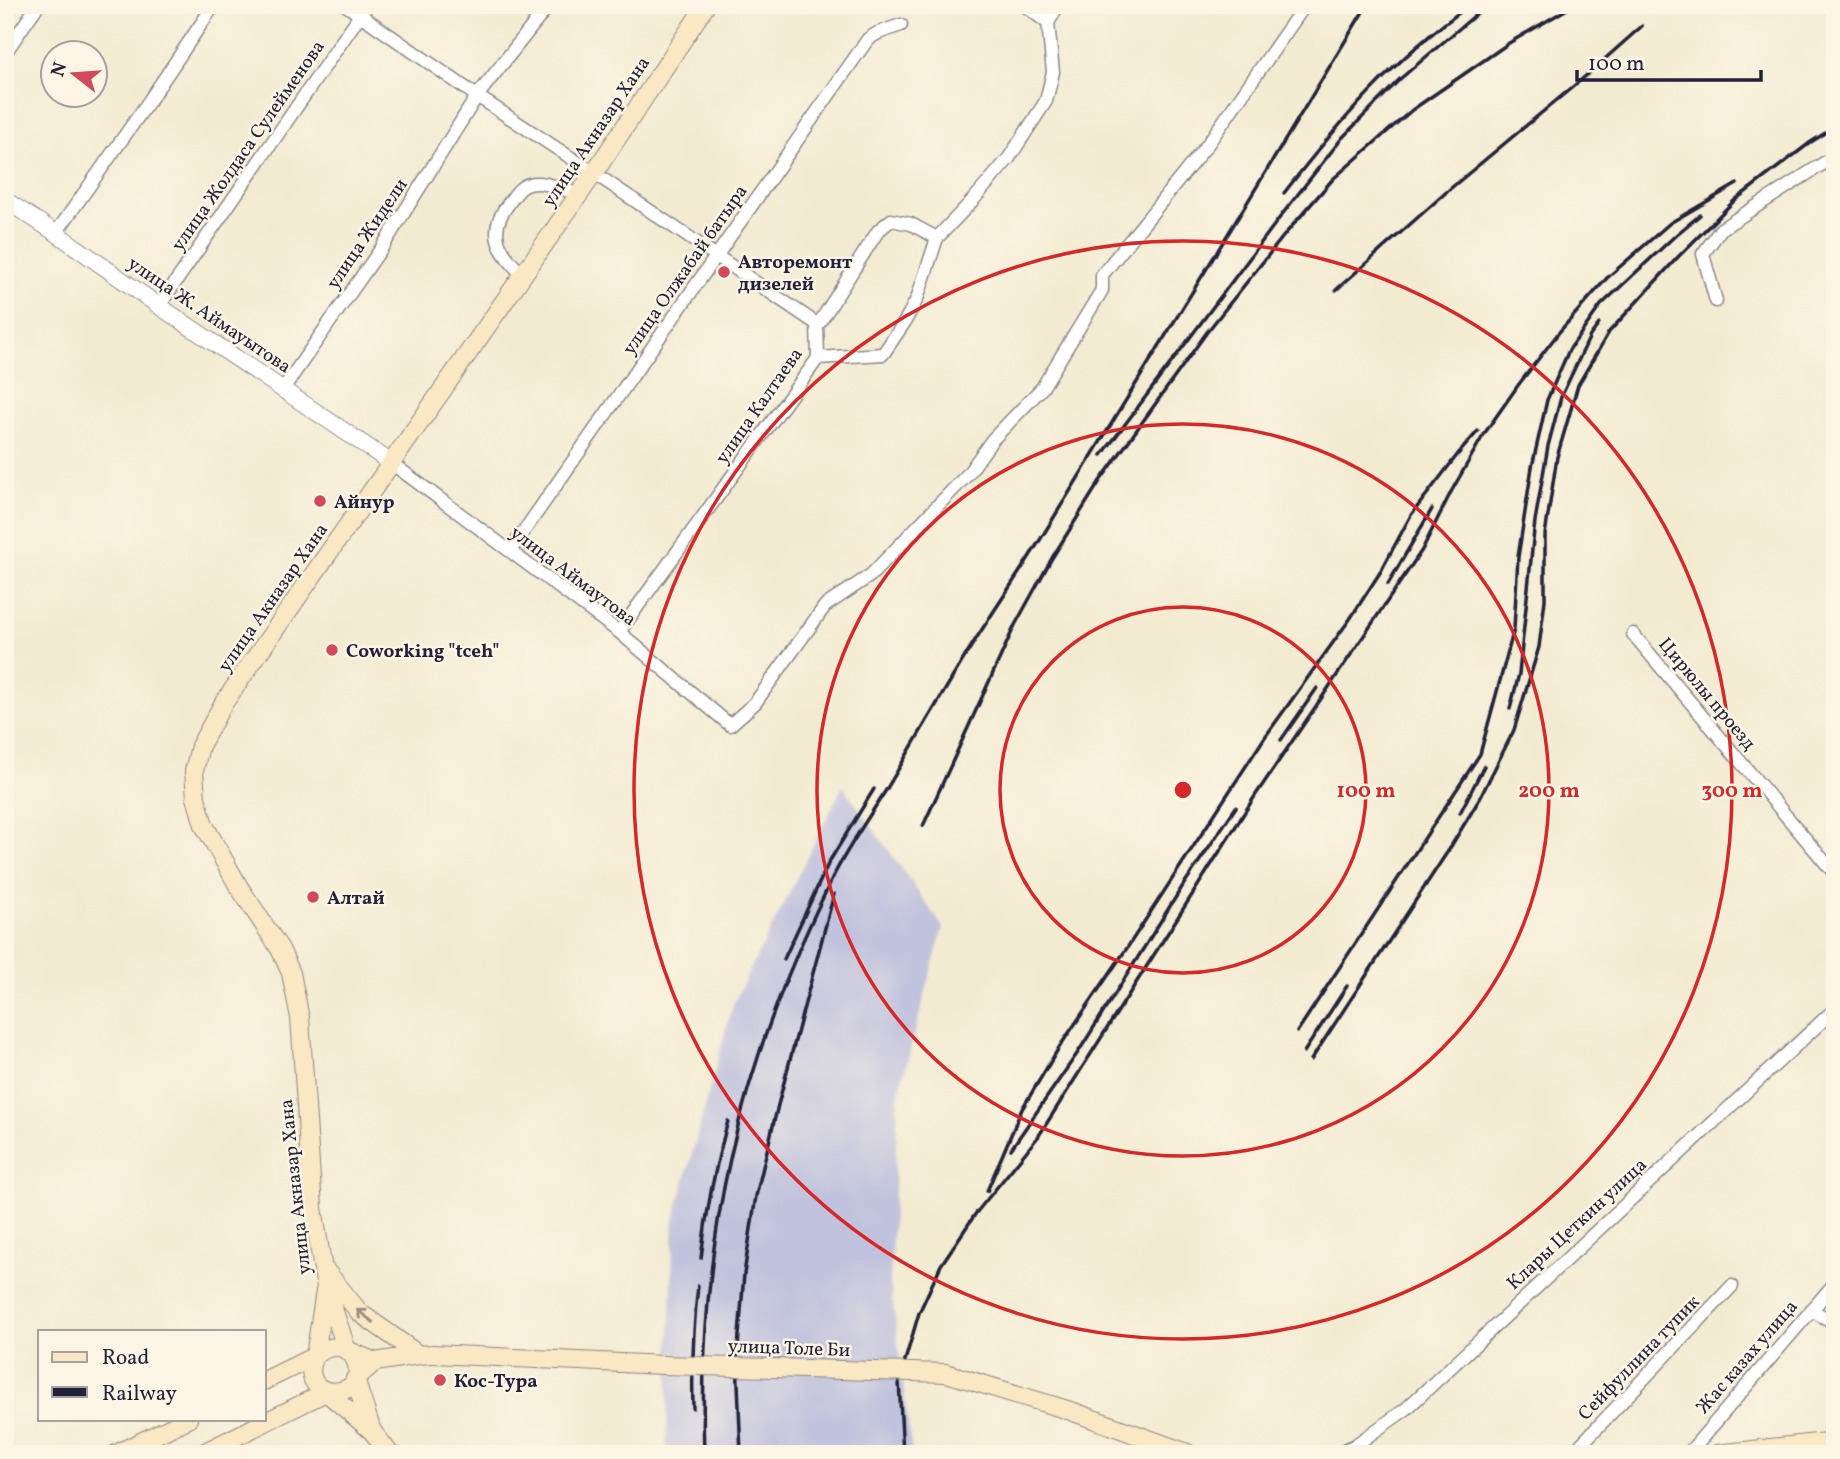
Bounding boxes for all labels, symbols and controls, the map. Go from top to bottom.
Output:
street label: улица Жолдаса Сулейменова [166,35,332,257]
north arrow [38,38,108,108]
scale bar [1577,38,1761,82]
text: 100 m [1588,50,1645,79]
street label: улица Акназар Хана [537,52,657,212]
text: N [45,59,74,80]
street label: улица Жидели [321,174,414,295]
street label: улица Олжабай батыра [617,180,754,360]
place label: Авторемонт дизелей [738,250,853,298]
street label: улица Ж. Аймауытова [122,251,296,380]
marker: Авторемонт дизелей [716,264,732,280]
street label: улица Калтаева [710,343,809,469]
place label: Айнур [334,490,395,516]
marker: Айнур [312,493,328,509]
street label: улица Акназар Хана [212,519,335,678]
street label: улица Аймаутова [504,520,641,633]
street label: Цирюлы проезд [1652,633,1761,756]
place label: Coworking "tceh" [346,639,499,665]
marker: Coworking "tceh" [324,642,340,658]
text: 100 m [1336,777,1396,806]
text: 200 m [1518,777,1580,806]
text: 300 m [1702,777,1762,806]
centre of rings [1171,778,1195,802]
place label: Алтай [327,886,385,912]
marker: Алтай [305,889,321,905]
street label: улица Акназар Хана [274,1098,318,1276]
street label: Клары Цеткин улица [1502,1153,1653,1296]
street label: Сейфуллина тупик [1573,1290,1706,1427]
street label: Жас казах улица [1691,1295,1804,1420]
one-way arrow [357,1308,375,1323]
legend [38,1330,266,1420]
street label: улица Толе Би [727,1334,851,1364]
text: Road [102,1344,149,1373]
place label: Кос-Тура [454,1369,538,1395]
marker: Кос-Тура [432,1372,448,1388]
text: Railway [102,1380,178,1409]

